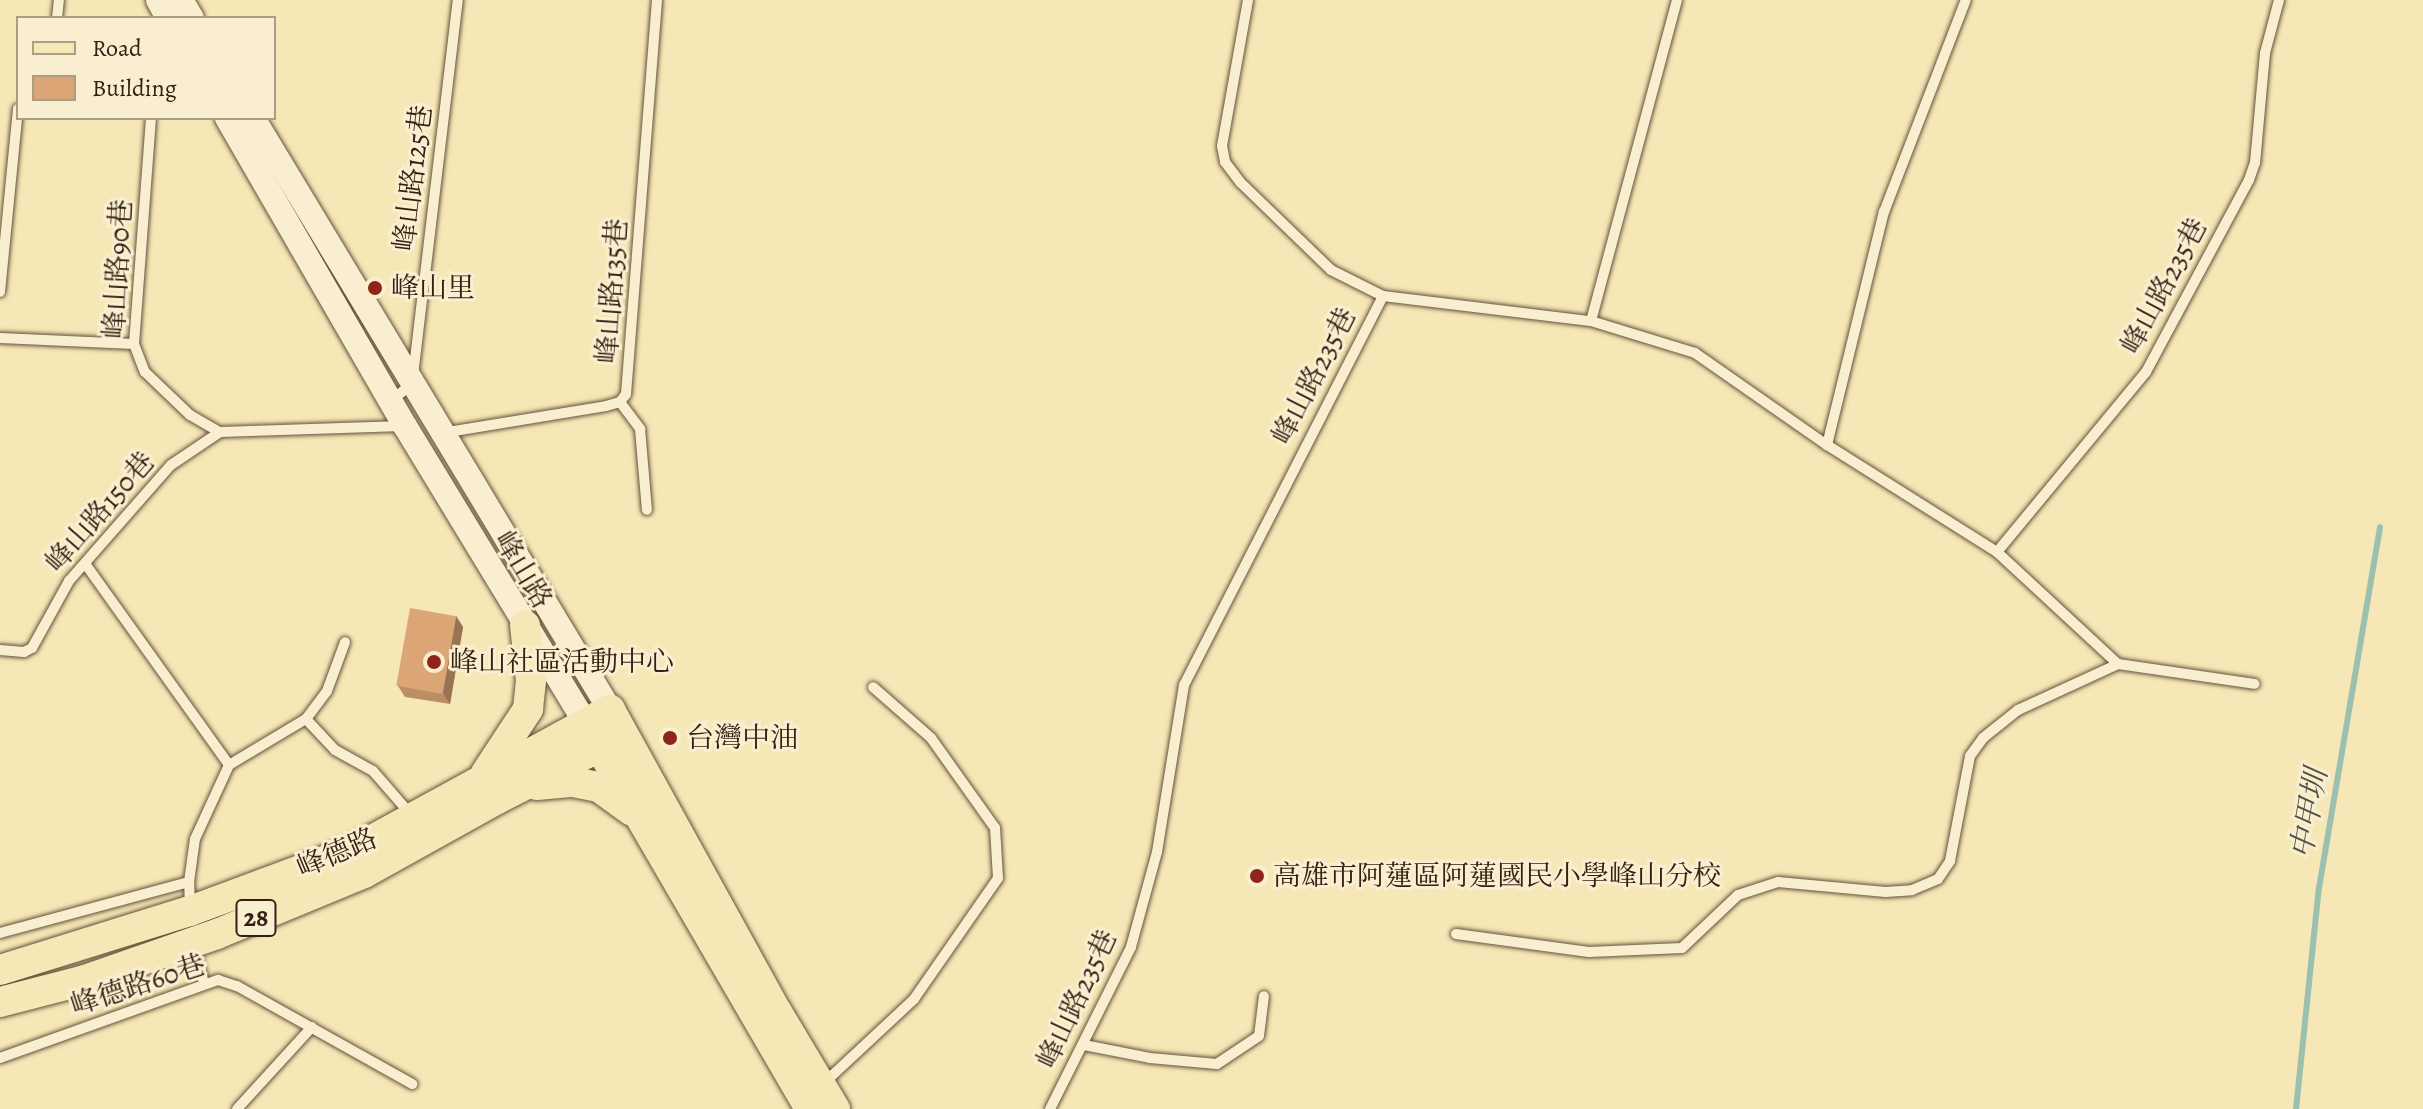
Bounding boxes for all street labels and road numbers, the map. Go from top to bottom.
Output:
street label: 峰山路125巷 [387,103,439,253]
street label: 峰山路90巷 [98,198,138,340]
street label: 峰山路235巷 [2114,212,2214,360]
street label: 峰山路135巷 [590,217,634,365]
street label: 峰山路235巷 [1265,302,1363,450]
street label: 峰山路150巷 [39,445,161,579]
street label: 峰山路 [487,525,559,615]
street label: 峰德路 [292,821,382,885]
road number: 28 [234,896,278,940]
street label: 峰山路235巷 [1030,924,1124,1074]
street label: 峰德路60巷 [66,947,210,1023]

